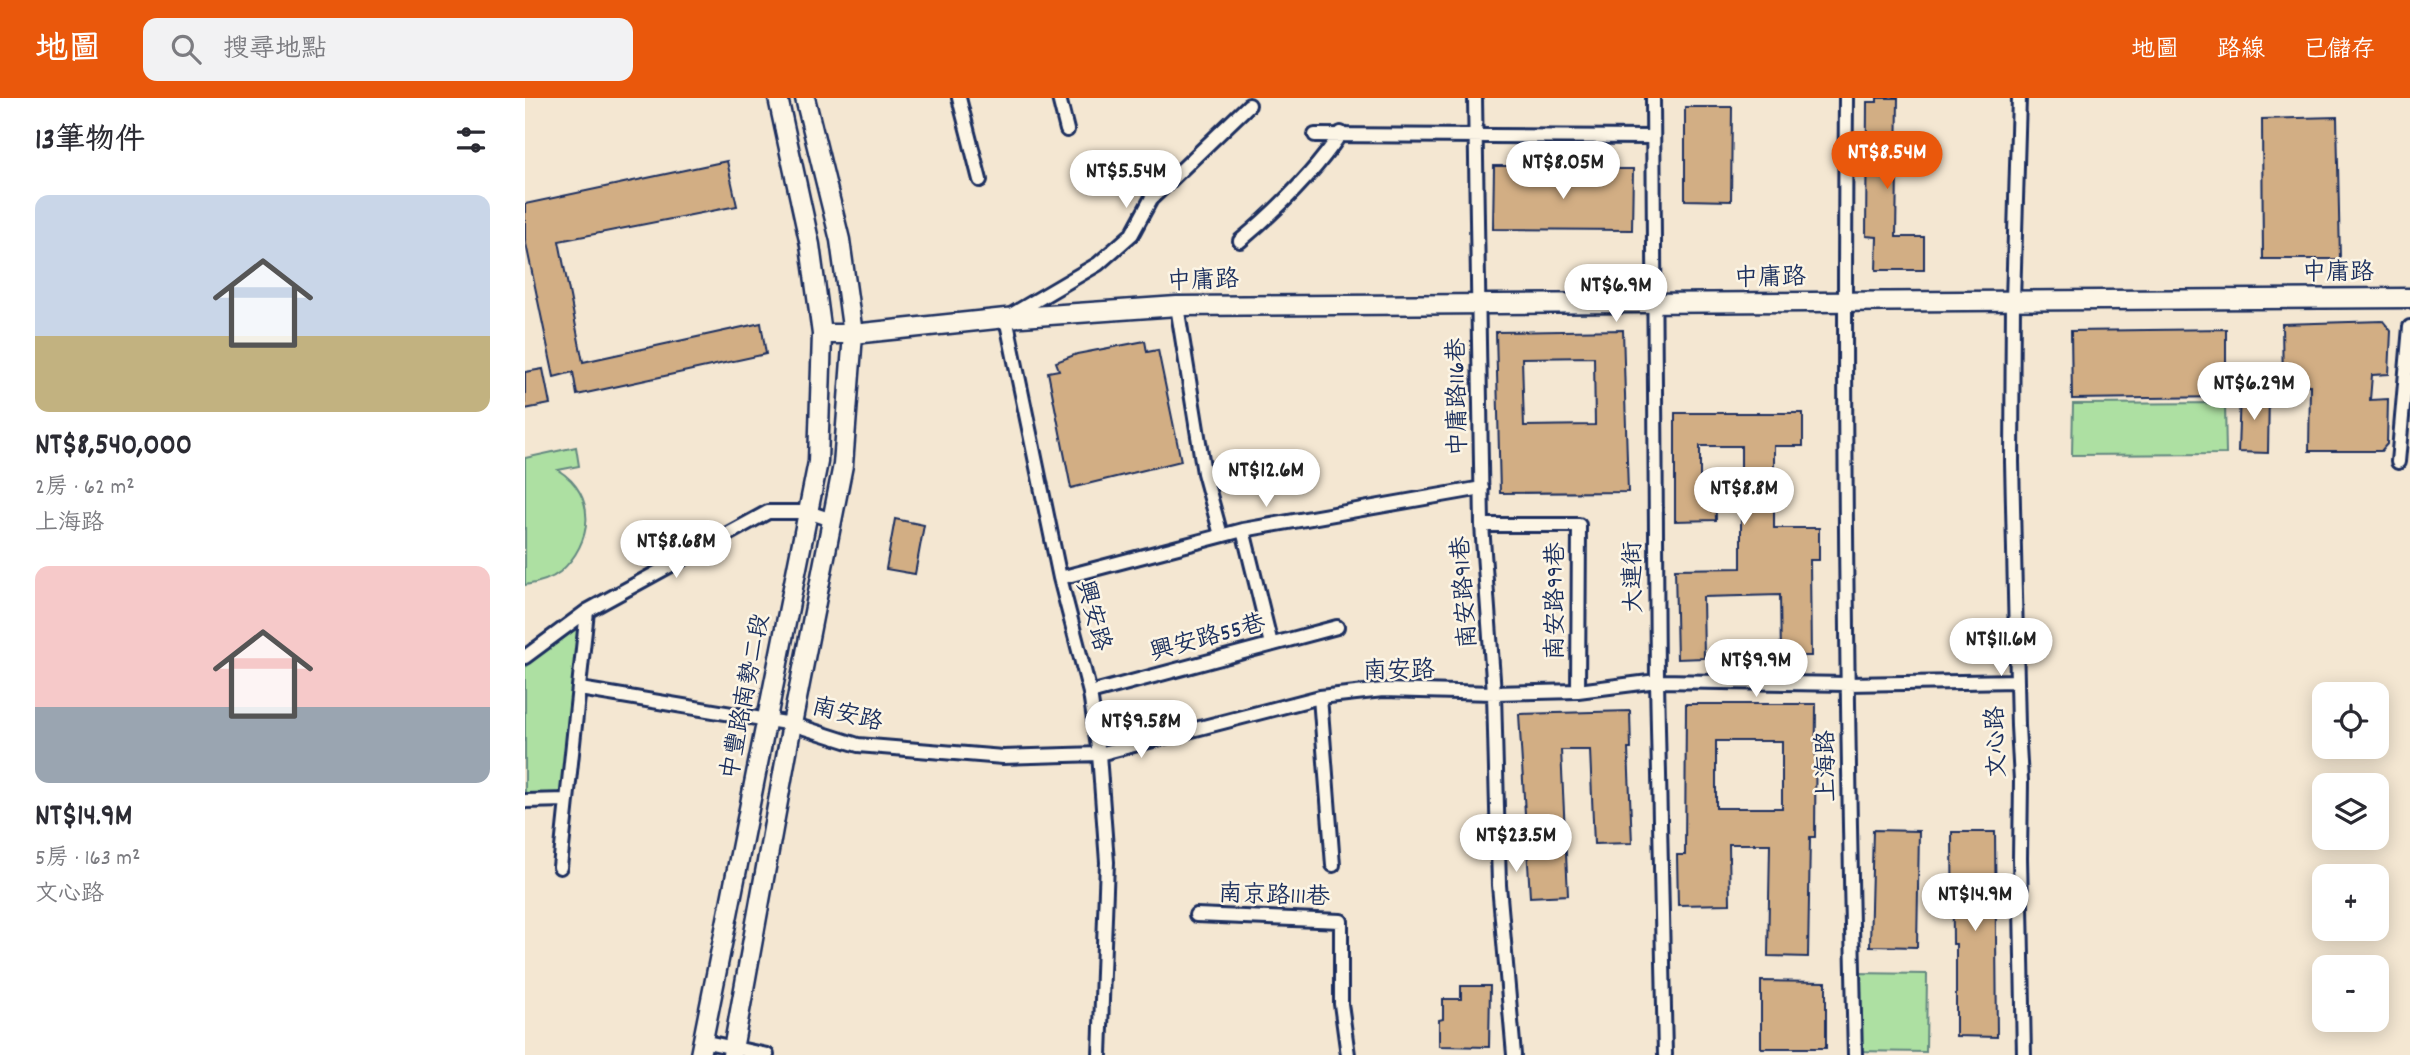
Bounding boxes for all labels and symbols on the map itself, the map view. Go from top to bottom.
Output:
pin: NT$8.54M [1815,132,1959,191]
pin: NT$8.05M [1491,141,1635,201]
pin: NT$5.54M [1054,150,1198,210]
street label: 中庸路 [2302,257,2374,291]
street label: 中庸路 [1734,261,1806,297]
street label: 中庸路 [1166,264,1240,300]
pin: NT$6.9M [1551,264,1681,324]
street label: 中庸路116巷 [1441,338,1477,456]
pin: NT$6.29M [2182,362,2326,422]
pin: NT$12.6M [1194,450,1338,509]
pin: NT$8.8M [1679,468,1809,527]
pin: NT$8.68M [604,520,748,580]
street label: 南安路91巷 [1445,535,1487,649]
street label: 大連街 [1617,541,1653,613]
street label: 南安路99巷 [1540,542,1574,660]
street label: 興安路 [1066,577,1118,655]
street label: 興安路55巷 [1146,607,1270,671]
street label: 中豐路南勢二段 [714,611,780,783]
pin: NT$11.6M [1929,618,2073,678]
pin: NT$9.9M [1691,640,1821,699]
street label: 南安路 [1363,654,1435,690]
street label: 南安路 [808,691,886,741]
pin: NT$9.58M [1069,700,1213,760]
street label: 文心路 [1980,705,2016,779]
street label: 上海路 [1810,730,1846,802]
pin: NT$23.5M [1444,814,1588,874]
pin: NT$14.9M [1903,874,2047,933]
street label: 南京路111巷 [1218,878,1330,916]

